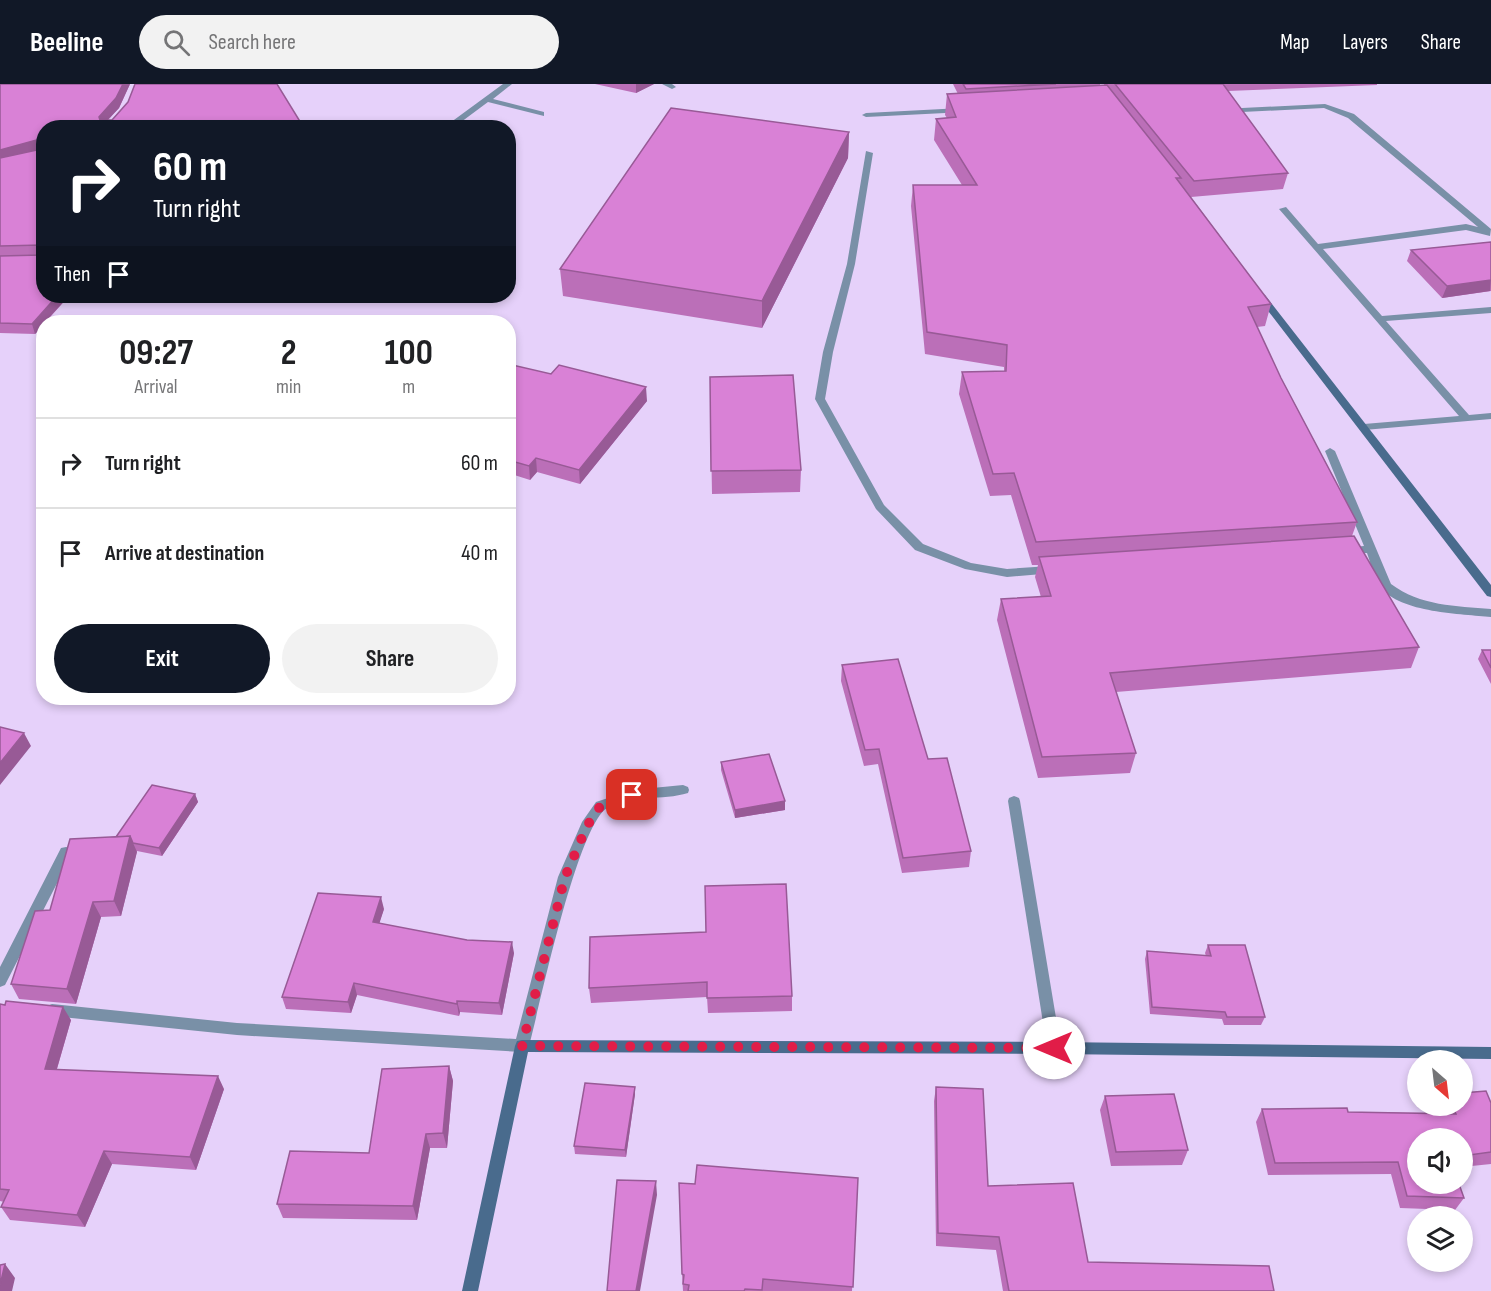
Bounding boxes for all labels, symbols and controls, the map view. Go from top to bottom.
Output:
search box [139,15,559,69]
text: Beeline [30,26,103,59]
icon: search [160,26,193,59]
text: Search here [208,29,296,56]
text: Map [1280,30,1309,55]
text: Layers [1342,30,1388,55]
text: Share [1421,30,1461,55]
text: 60 m [153,142,227,193]
icon: right [54,144,132,222]
text: Turn right [153,193,240,225]
icon: arrive [102,258,135,291]
text: Then [54,261,90,288]
text: 09:27 [119,332,193,375]
text: 2 [281,332,297,375]
text: 100 [384,332,433,375]
text: Arrival [135,375,178,399]
text: min [276,375,301,399]
text: m [402,375,415,399]
icon: right [54,447,87,480]
text: Turn right [105,450,181,477]
text: 60 m [461,450,498,477]
icon: arrive [54,537,87,570]
text: Arrive at destination [105,540,264,567]
text: 40 m [461,540,498,567]
button: Exit [54,624,270,693]
button: Share [282,624,498,693]
pin [606,769,657,820]
icon: arrive [615,778,648,811]
position arrow [1022,1016,1086,1080]
north arrow [1407,1050,1473,1116]
map controls [1407,1050,1473,1272]
button: sound [1407,1128,1473,1194]
button: layers [1407,1206,1473,1272]

